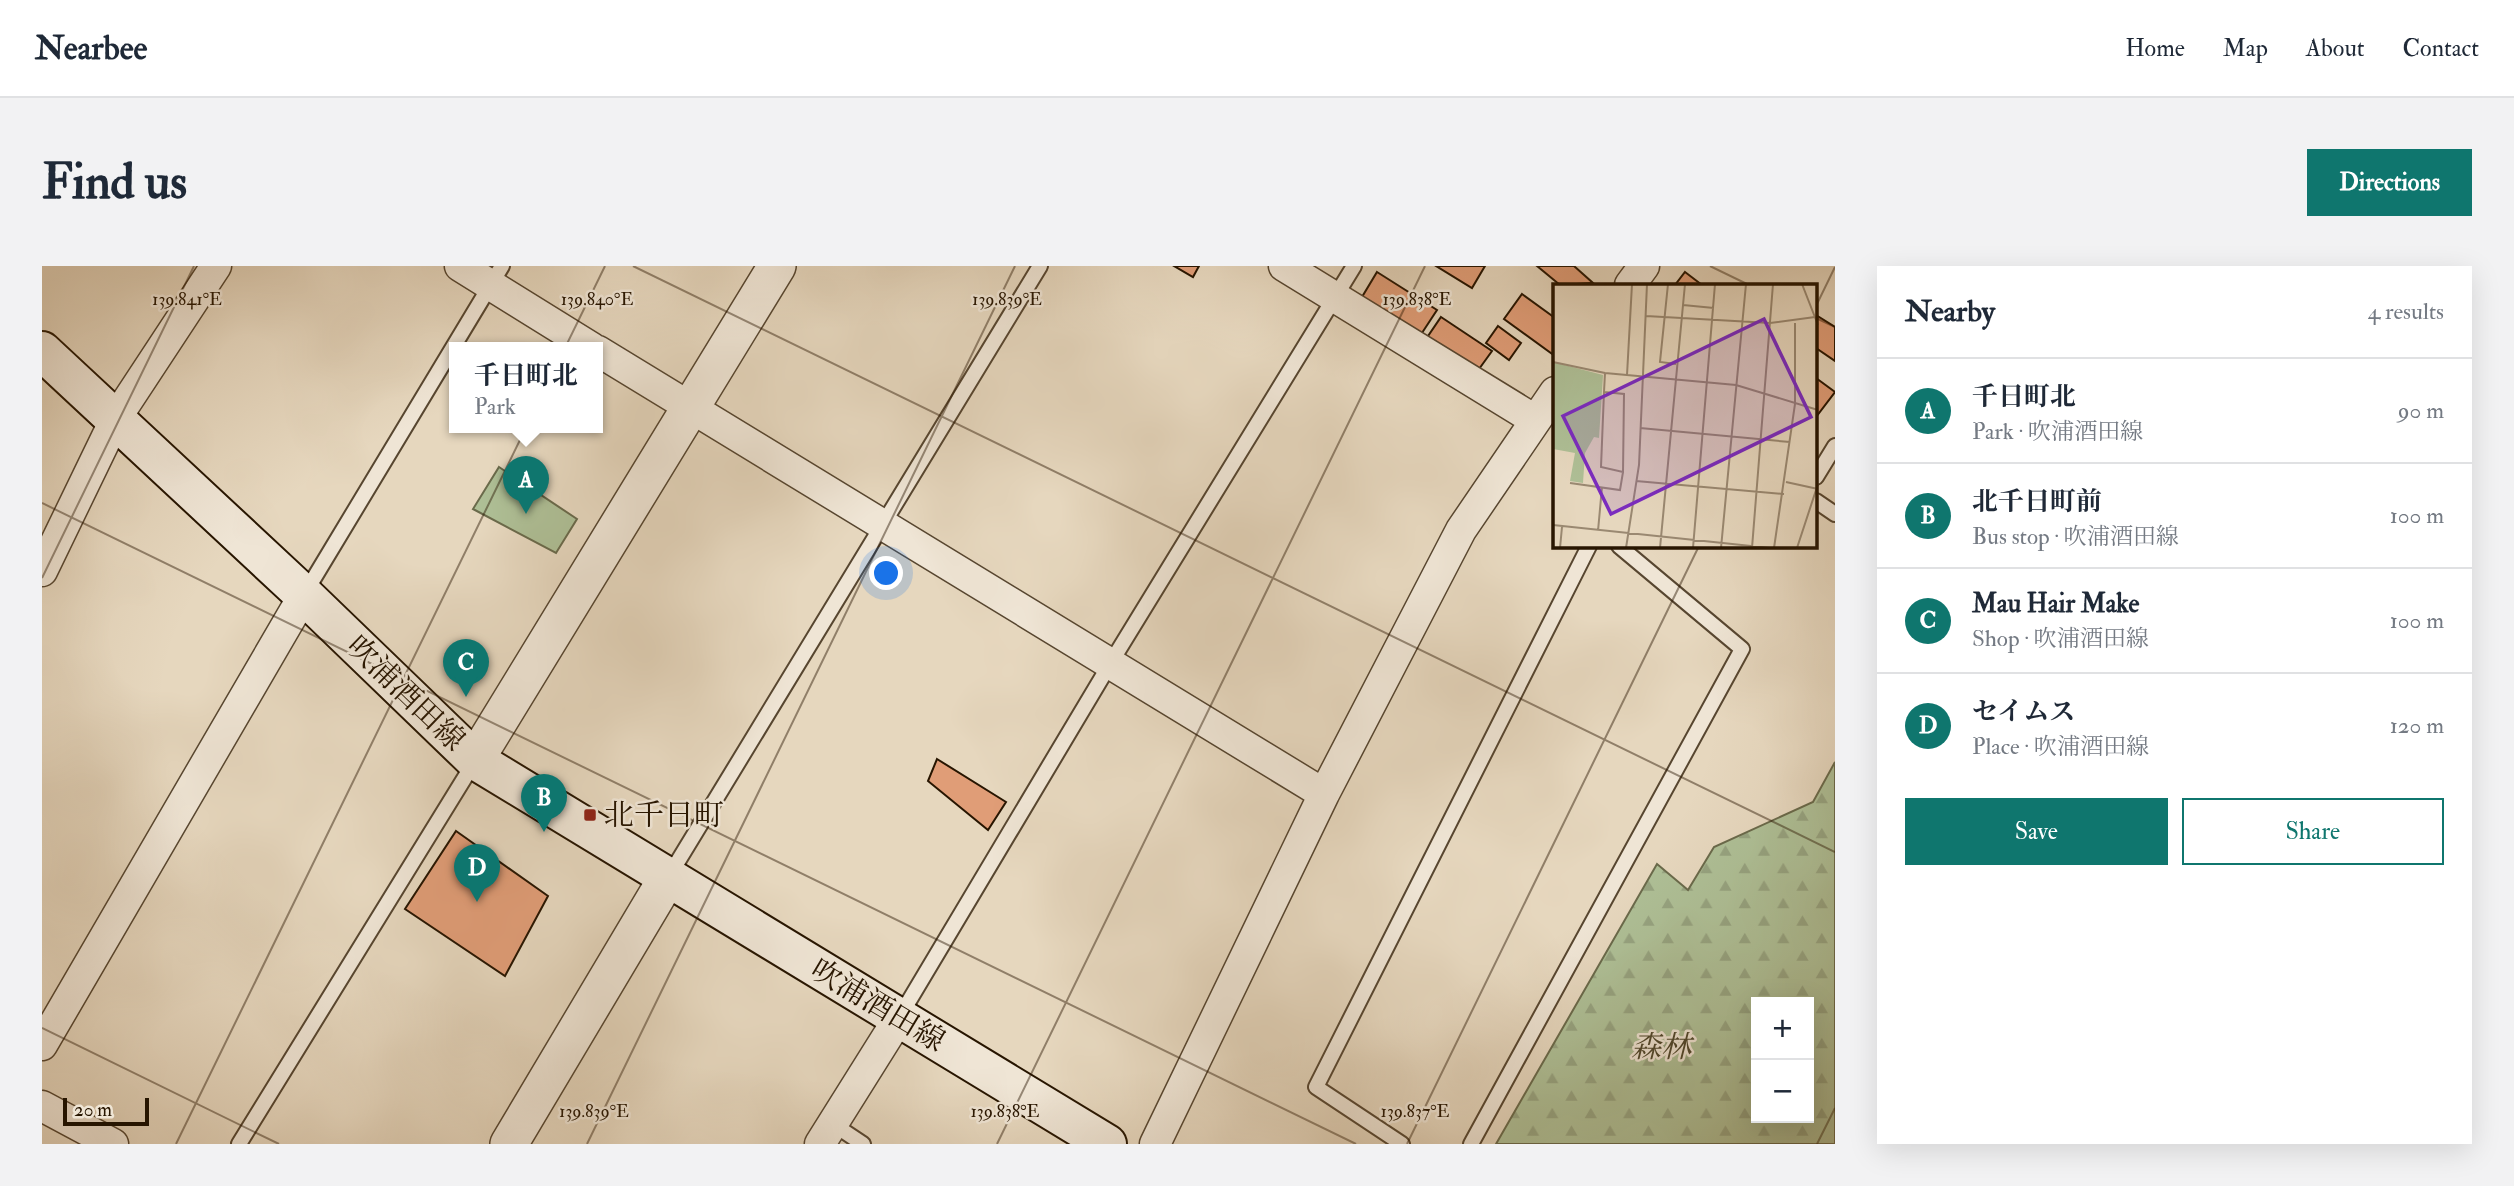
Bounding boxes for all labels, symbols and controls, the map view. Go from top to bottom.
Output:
text: Nearbee [35,28,147,69]
text: Home [2125,33,2185,64]
text: Map [2223,33,2268,64]
text: About [2306,33,2365,64]
text: Contact [2403,33,2479,64]
button: Directions [2307,149,2472,216]
text: Find us [42,152,187,213]
inset map [1553,284,1818,548]
text: 139.841°E [152,288,222,311]
text: 139.840°E [561,288,633,311]
text: 139.839°E [972,288,1042,311]
text: 139.838°E [1382,288,1452,311]
text: Nearby [1905,293,1995,330]
text: 4 results [2368,297,2444,326]
popup [449,342,603,433]
text: 千日町北 [474,360,578,392]
text: 千日町北 [1972,381,2076,413]
text: Park [474,392,516,421]
text: A [1921,396,1935,425]
text: 90 m [2398,396,2444,425]
text: Park · 吹浦酒田線 [1972,417,2143,446]
pin: A [503,456,549,514]
text: 北千日町前 [1972,486,2102,518]
text: B [1920,501,1936,530]
text: 100 m [2390,501,2444,530]
text: Bus stop · 吹浦酒田線 [1972,522,2179,551]
your location [869,556,903,590]
text: Mau Hair Make [1972,588,2139,620]
text: C [1920,606,1936,635]
text: 100 m [2390,606,2444,635]
text: Shop · 吹浦酒田線 [1972,624,2149,653]
street label: 吹浦酒田線 [339,628,472,759]
pin: C [443,639,489,697]
text: セイムス [1972,696,2075,728]
text: D [1919,711,1937,740]
text: 120 m [2390,711,2444,740]
text: Place · 吹浦酒田線 [1972,732,2149,761]
pin: B [521,774,567,832]
place label: 北千日町 [604,797,724,834]
button: Save [1905,798,2168,865]
button: Share [2182,798,2444,865]
marker: 北千日町 [582,807,598,823]
pin: D [454,844,500,902]
street label: 吹浦酒田線 [804,951,952,1060]
map controls [1751,997,1814,1123]
button: + [1751,997,1814,1060]
park label: 森林 [1631,1029,1695,1066]
button: − [1751,1060,1814,1123]
scale bar [63,1095,149,1127]
text: 20 m [74,1098,112,1122]
text: 139.839°E [559,1100,629,1123]
text: 139.838°E [970,1100,1040,1123]
text: 139.837°E [1381,1100,1450,1123]

